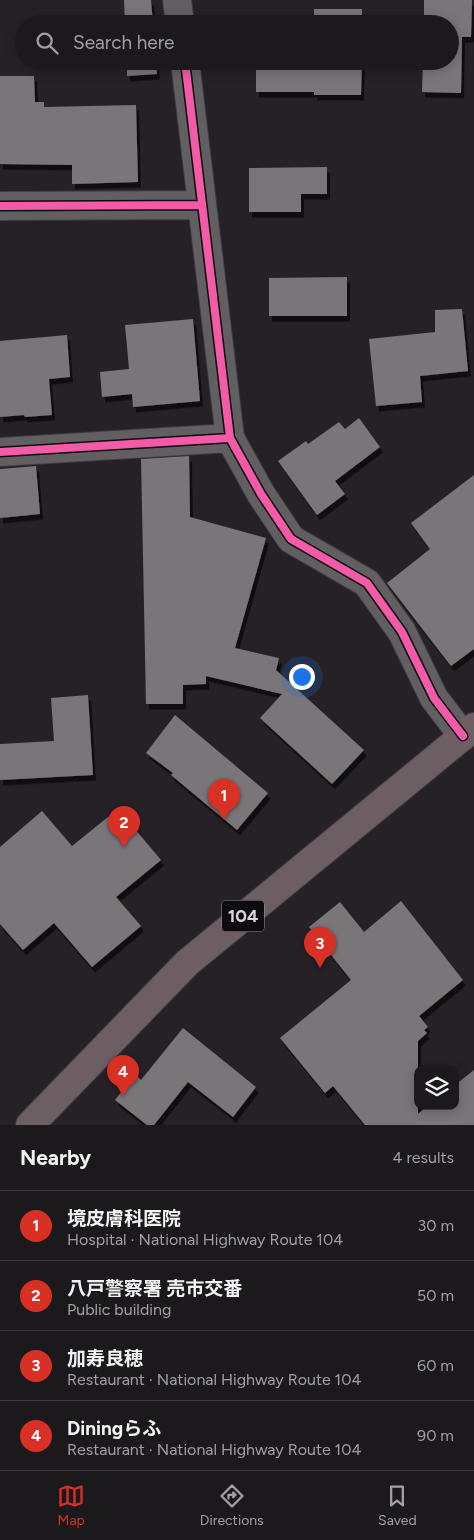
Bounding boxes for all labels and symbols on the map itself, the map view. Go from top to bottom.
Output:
your location [289,664,315,690]
pin: 1 [208,779,240,820]
pin: 2 [108,806,140,847]
road number: 104 [222,900,264,931]
pin: 3 [304,927,336,968]
pin: 4 [107,1055,139,1096]

